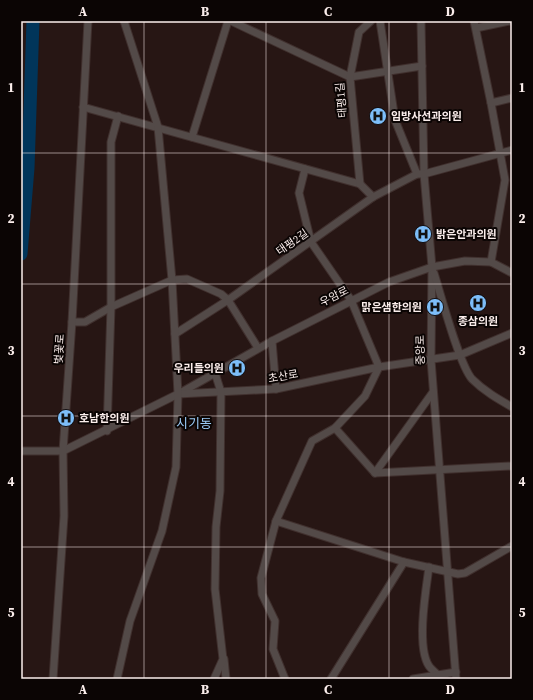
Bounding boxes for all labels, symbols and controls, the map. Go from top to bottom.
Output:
text: A [79,3,88,20]
text: B [201,3,210,20]
text: C [324,3,332,20]
text: D [445,3,455,20]
text: 1 [7,79,15,96]
text: 1 [518,79,526,96]
street label: 태평1길 [332,81,351,118]
hospital icon: 임방사선과의원 [368,106,388,126]
place label: 임방사선과의원 [391,109,462,124]
text: 2 [7,210,15,227]
text: 2 [518,210,526,227]
hospital icon: 밝은안과의원 [413,224,433,244]
street label: 태평2길 [273,226,311,259]
place label: 밝은안과의원 [436,227,497,242]
street label: 우암로 [317,283,351,310]
hospital icon: 종삼의원 [468,293,488,313]
hospital icon: 맑은샘한의원 [425,297,445,317]
place label: 맑은샘한의원 [361,300,422,315]
place label: 종삼의원 [458,314,498,329]
street label: 벚꽃로 [51,333,68,365]
street label: 중앙로 [413,335,428,365]
text: 3 [7,342,15,359]
text: 3 [518,342,526,359]
hospital icon: 우리들의원 [227,358,247,378]
place label: 우리들의원 [173,361,224,376]
street label: 초산로 [267,366,299,387]
hospital icon: 호남한의원 [56,408,76,428]
place label: 호남한의원 [79,411,130,426]
district label: 시기동 [176,415,212,432]
text: 4 [7,473,15,490]
text: 4 [518,473,526,490]
text: 5 [7,604,15,621]
text: 5 [518,604,526,621]
text: A [79,681,88,698]
text: B [201,681,210,698]
text: C [324,681,332,698]
text: D [445,681,455,698]

